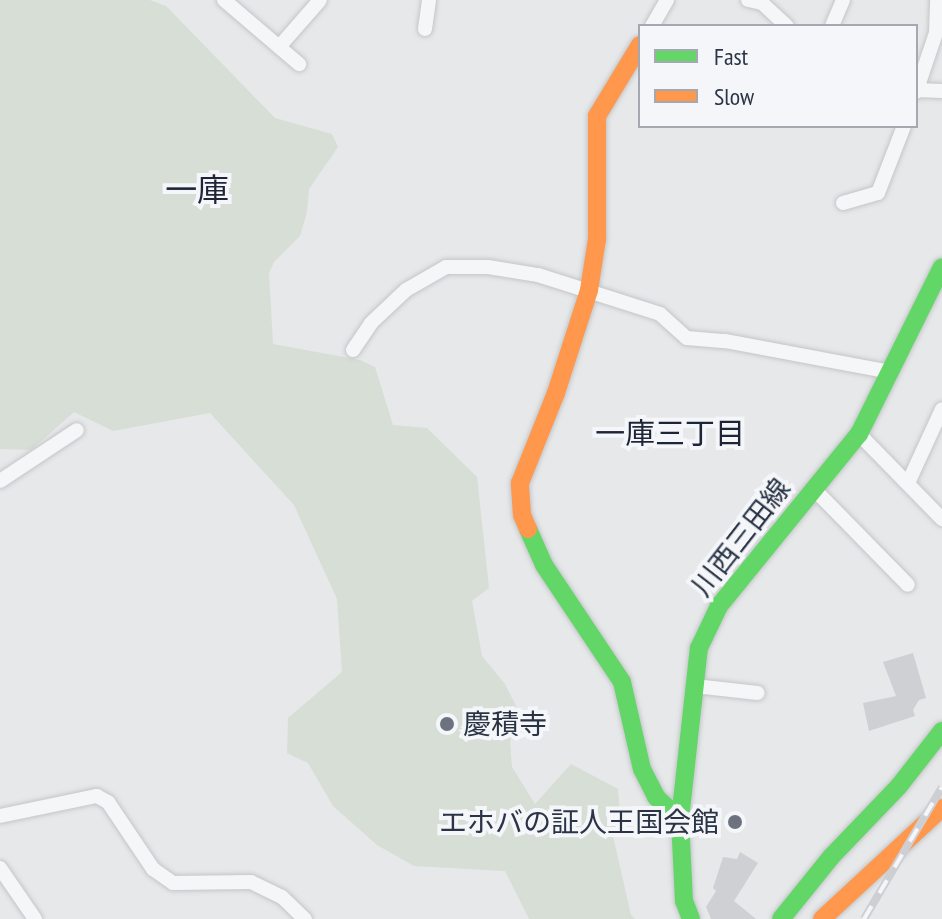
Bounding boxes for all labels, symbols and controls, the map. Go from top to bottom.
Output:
legend [638,24,918,128]
text: Fast [714,41,748,72]
text: Slow [714,81,754,112]
district label: 一庫 [165,170,229,208]
district label: 一庫三丁目 [595,415,745,451]
street label: 川西三田線 [685,471,797,603]
place label: 慶積寺 [463,707,547,741]
marker: 慶積寺 [438,715,456,733]
place label: エホバの証人王国会館 [439,805,719,839]
marker: エホバの証人王国会館 [726,813,744,831]

